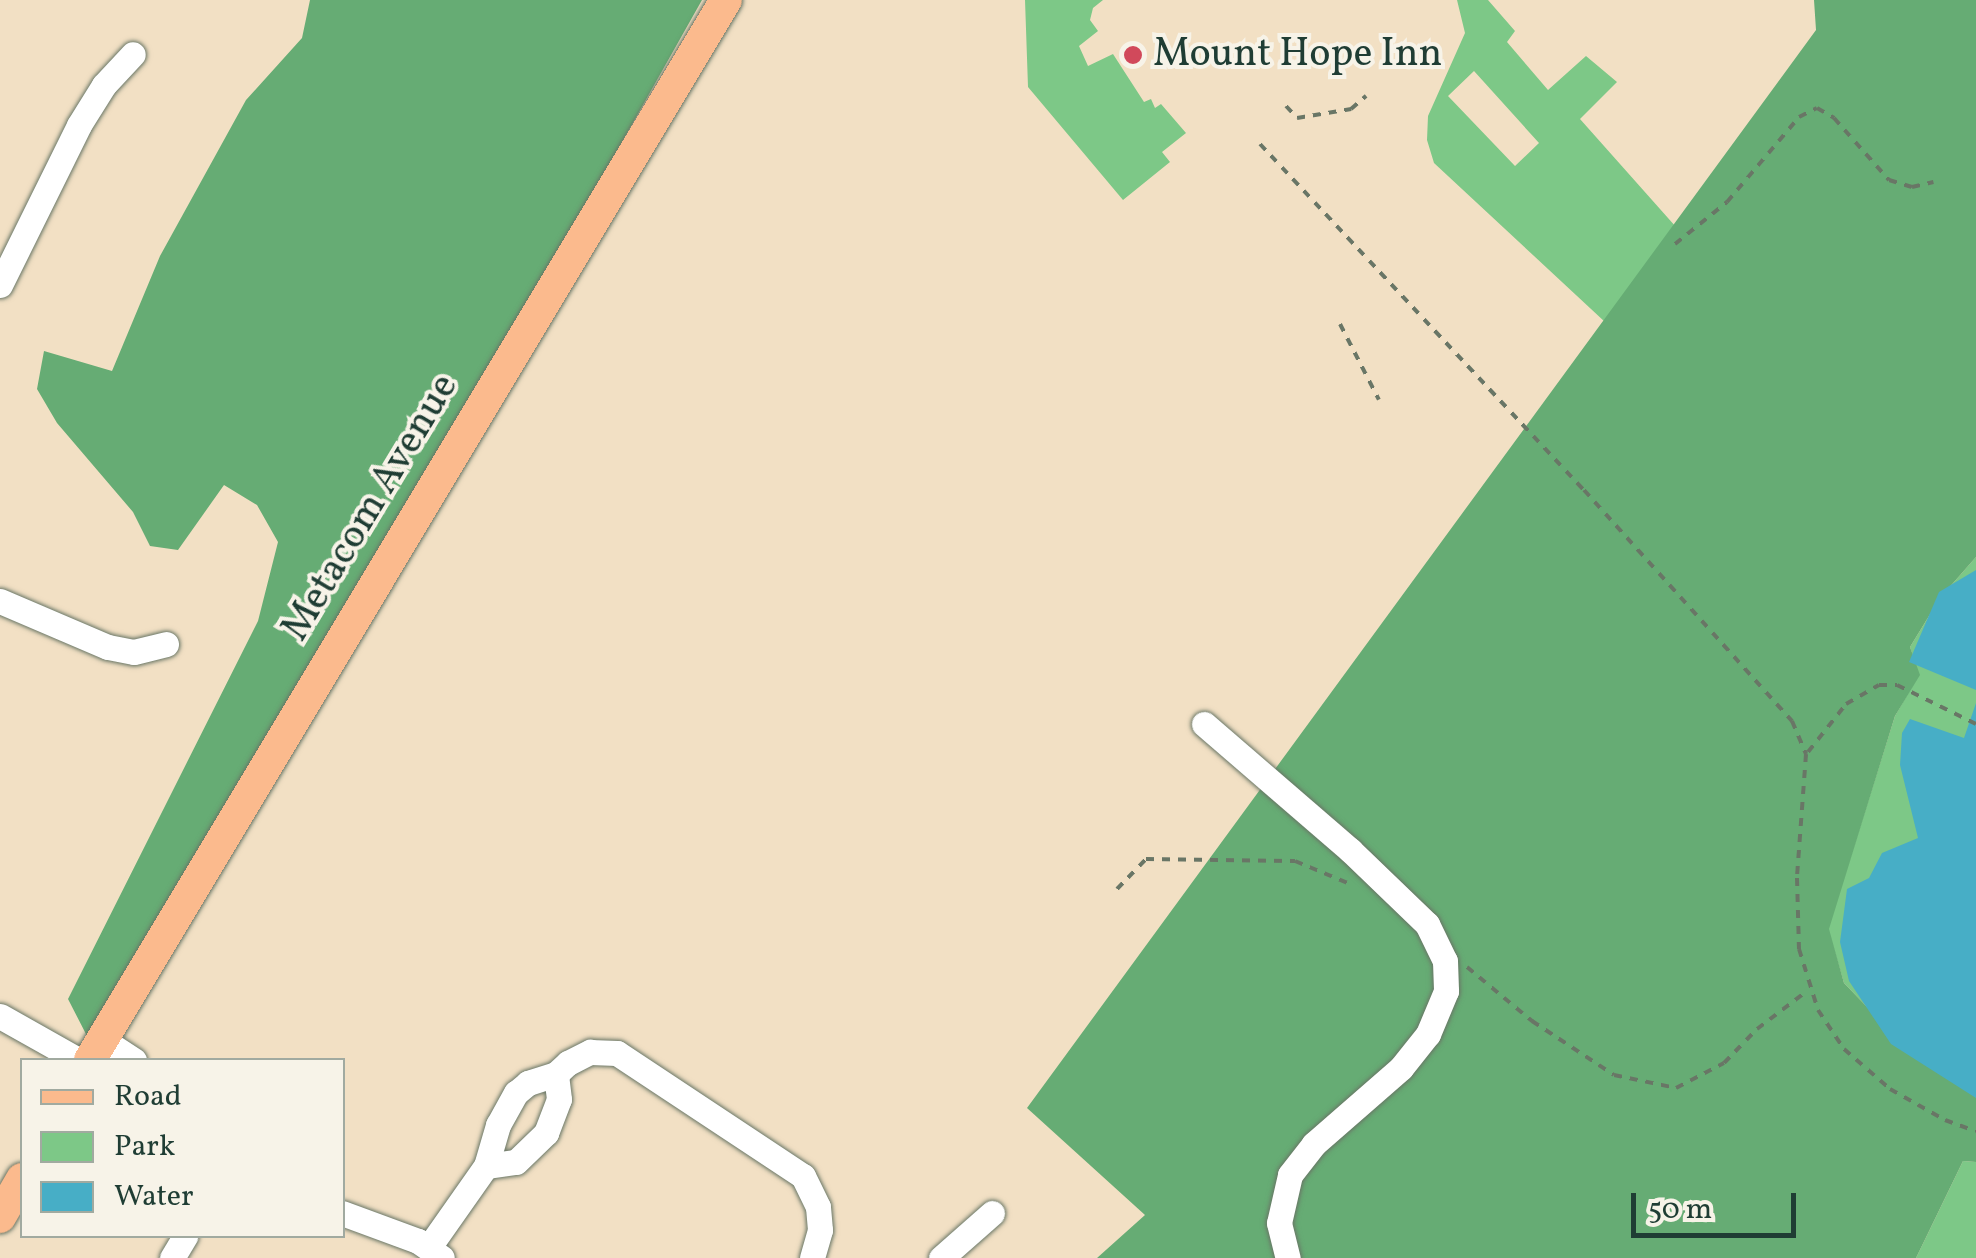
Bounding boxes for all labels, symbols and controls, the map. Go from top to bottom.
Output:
place label: Mount Hope Inn [1153,31,1442,79]
marker: Mount Hope Inn [1122,44,1144,66]
street label: Metacom Avenue [272,366,470,650]
legend [20,1058,345,1238]
text: Road [114,1076,182,1118]
text: Park [114,1126,175,1168]
scale bar [1636,1173,1801,1235]
text: Water [114,1176,194,1218]
text: 50 m [1648,1189,1712,1231]

